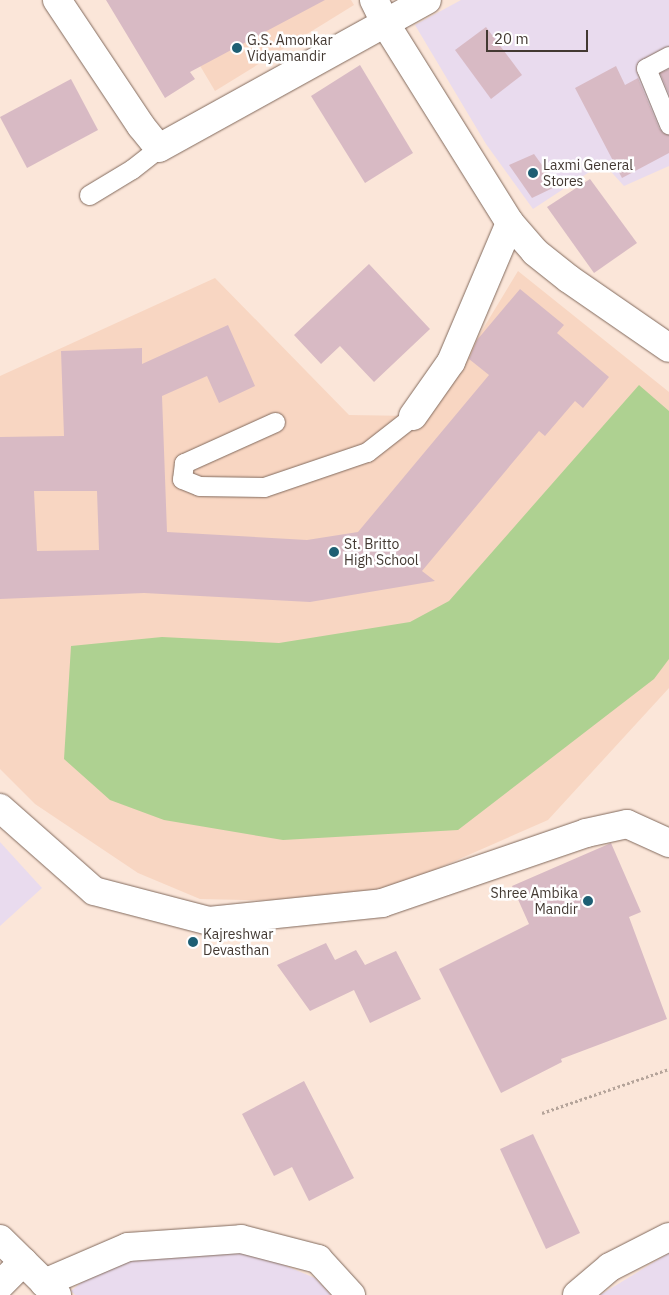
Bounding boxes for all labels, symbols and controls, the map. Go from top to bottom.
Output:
scale bar [489,20,592,52]
text: 20 m [494,29,529,48]
place label: G.S. Amonkar Vidyamandir [247,32,333,64]
marker: G.S. Amonkar Vidyamandir [231,42,243,54]
place label: Laxmi General Stores [543,157,633,190]
marker: Laxmi General Stores [527,167,539,179]
place label: St. Britto High School [344,536,419,568]
marker: St. Britto High School [328,546,340,558]
place label: Shree Ambika Mandir [491,885,578,918]
marker: Shree Ambika Mandir [582,895,594,907]
place label: Kajreshwar Devasthan [203,926,273,959]
marker: Kajreshwar Devasthan [187,936,199,948]

